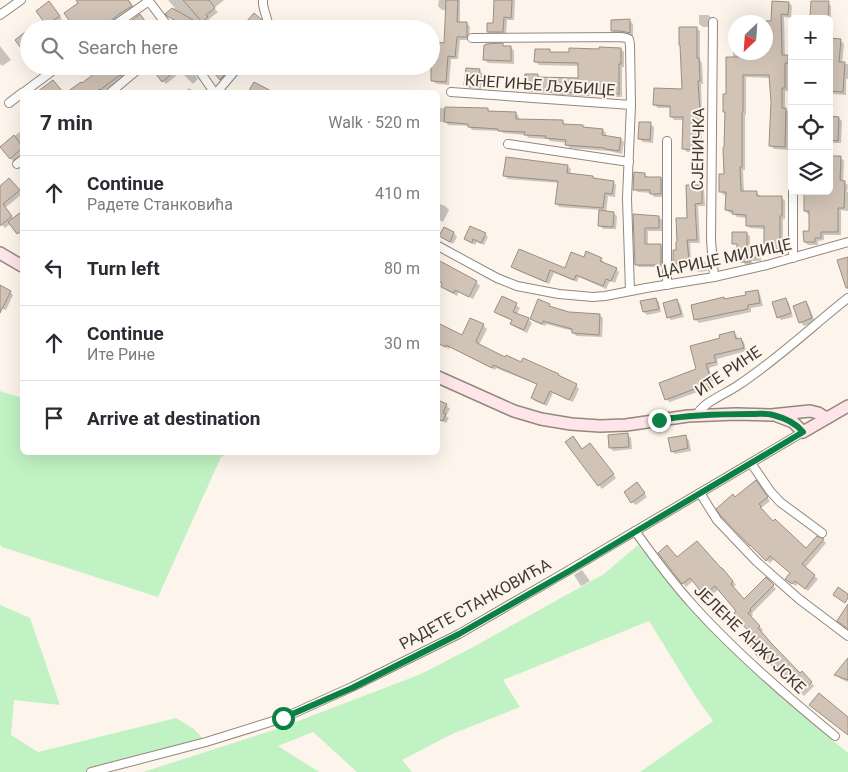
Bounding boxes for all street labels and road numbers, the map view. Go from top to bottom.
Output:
street label: КНЕГИЊЕ ЉУБИЦЕ [464,70,616,100]
street label: СЈЕНИЧКА [688,107,708,190]
street label: ЦАРИЦЕ МИЛИЦЕ [655,234,793,282]
street label: ИТЕ РИНЕ [691,342,765,400]
street label: РАДЕТЕ СТАНКОВИЋА [396,554,554,654]
street label: ЈЕЛЕНЕ АНЖУЈСКЕ [690,581,810,697]

